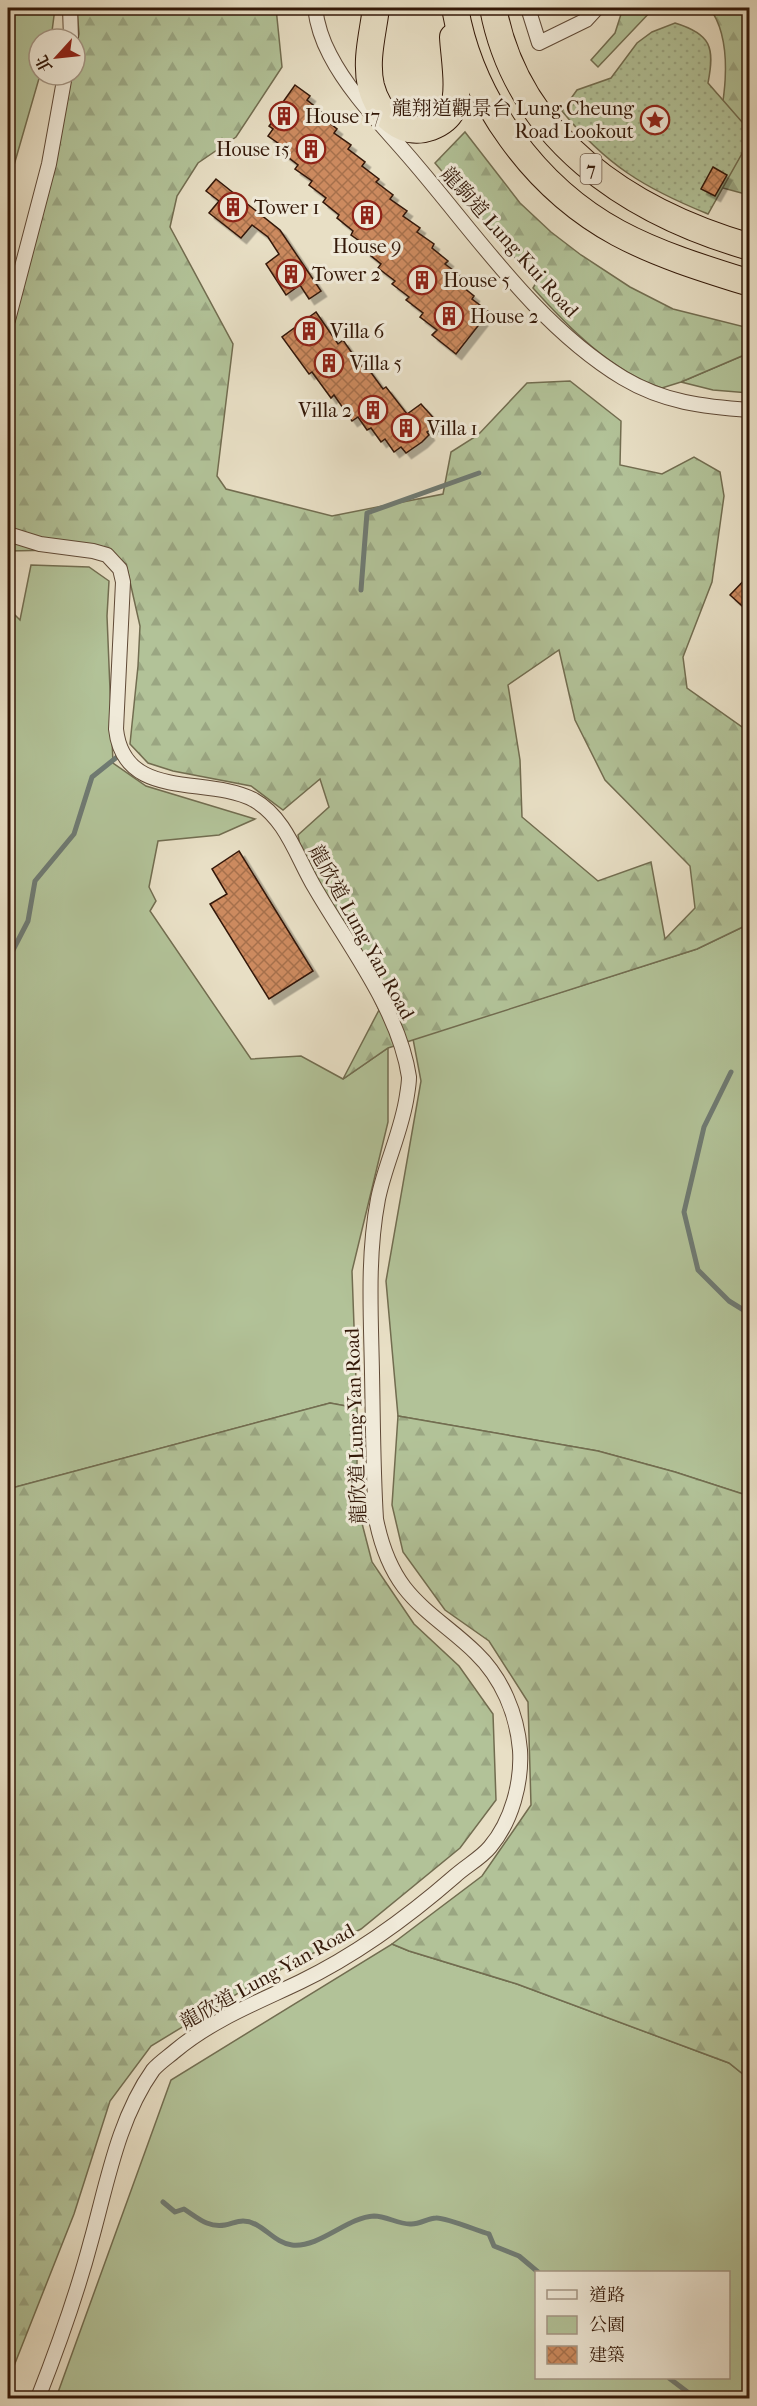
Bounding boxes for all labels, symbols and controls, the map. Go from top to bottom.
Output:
north arrow [27,27,87,87]
text: 北 [32,52,56,75]
place label: 龍翔道觀景台 Lung Cheung Road Lookout [392,97,634,143]
building icon: House 17 [268,100,300,132]
place icon: 龍翔道觀景台 Lung Cheung Road Lookout [639,104,671,136]
place label: House 17 [305,105,381,128]
building icon: House 15 [295,133,327,165]
place label: House 15 [216,138,290,161]
road number: 7 [580,154,602,184]
street label: 龍駒道 Lung Kui Road [436,162,584,323]
building icon: Tower 1 [217,191,249,223]
place label: Tower 1 [254,196,320,219]
building icon: House 9 [351,199,383,231]
place label: House 9 [333,235,401,258]
building icon: Tower 2 [275,258,307,290]
place label: Tower 2 [312,263,381,286]
building icon: House 5 [406,264,438,296]
place label: House 5 [443,269,510,292]
building icon: House 2 [433,300,465,332]
place label: House 2 [470,305,539,328]
building icon: Villa 6 [293,315,325,347]
place label: Villa 6 [329,320,384,343]
building icon: Villa 5 [313,347,345,379]
place label: Villa 5 [349,352,402,375]
building icon: Villa 2 [357,394,389,426]
place label: Villa 2 [297,399,352,422]
building icon: Villa 1 [390,412,422,444]
place label: Villa 1 [426,417,478,440]
street label: 龍欣道 Lung Yan Road [304,841,420,1024]
street label: 龍欣道 Lung Yan Road [341,1327,370,1524]
street label: 龍欣道 Lung Yan Road [176,1918,359,2034]
legend [535,2271,730,2379]
text: 道路 [589,2285,625,2306]
text: 公園 [589,2315,625,2336]
text: 建築 [589,2345,625,2366]

